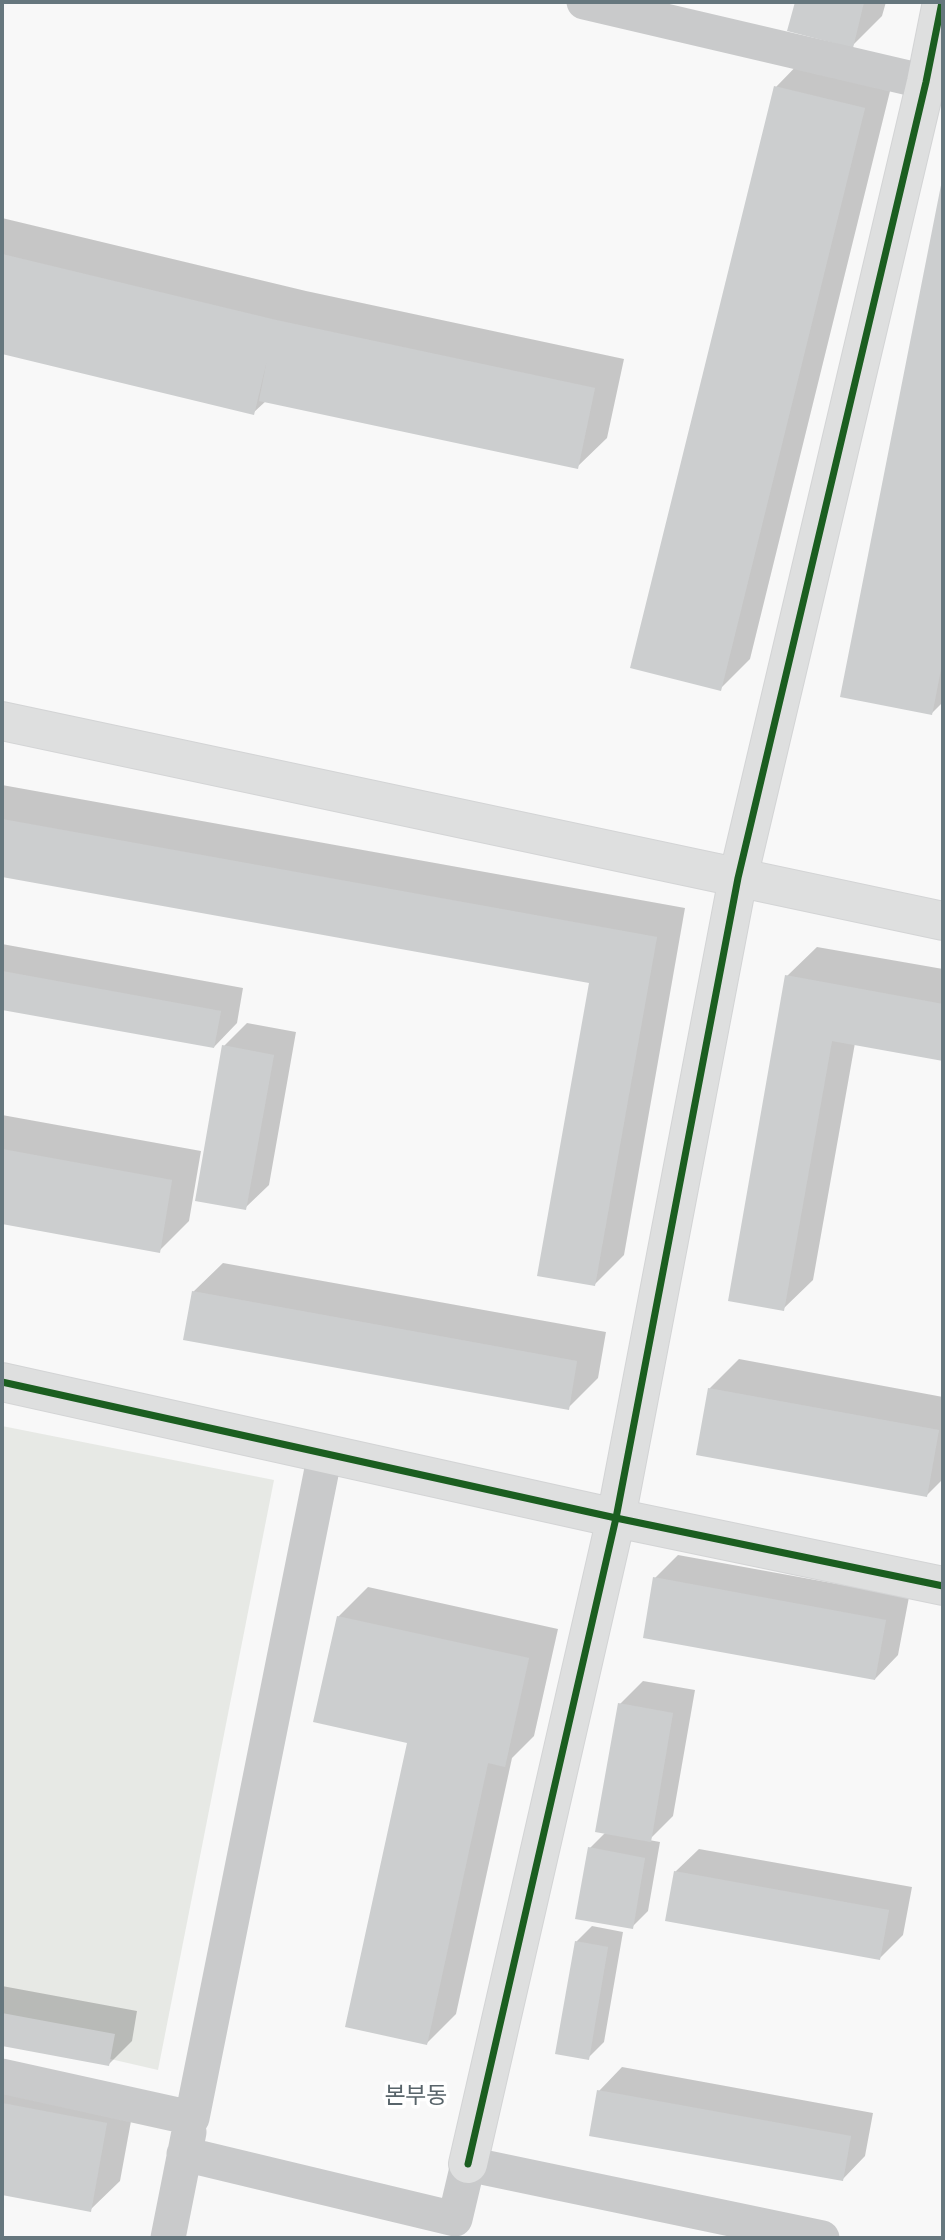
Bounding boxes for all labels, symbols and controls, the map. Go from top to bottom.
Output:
district label: 본부동 [384,2083,448,2111]

